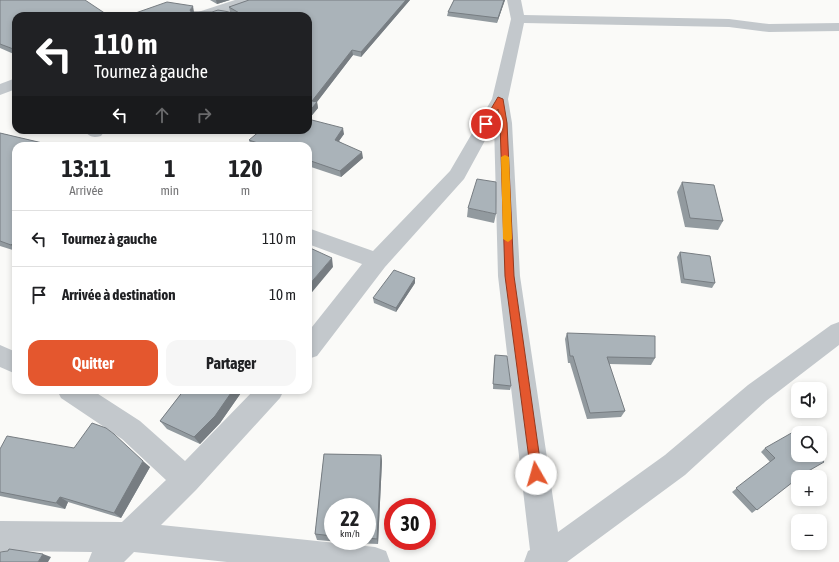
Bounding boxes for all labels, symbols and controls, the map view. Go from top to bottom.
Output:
icon: left [28,28,80,80]
text: 110 m [94,28,157,60]
text: Tournez à gauche [94,61,208,82]
icon: left [109,104,131,126]
icon: ahead [151,104,173,126]
icon: right [193,104,215,126]
pin [469,107,503,141]
icon: arrive [475,113,497,135]
text: 13:11 [62,155,111,182]
text: 1 [164,155,175,182]
text: 120 [229,155,262,182]
text: Arrivée [69,183,103,198]
text: min [160,183,179,198]
text: m [241,183,250,198]
icon: left [28,228,50,250]
text: Tournez à gauche [62,230,157,247]
text: 110 m [262,230,296,247]
icon: arrive [28,284,50,306]
text: Arrivée à destination [62,286,176,303]
text: 10 m [269,286,296,303]
button: Quitter [28,340,158,386]
button: Partager [166,340,296,386]
map controls [791,382,827,550]
button: sound [791,382,827,418]
button: search [791,426,827,462]
position arrow [515,453,557,495]
button: + [791,470,827,506]
speed limit sign: 30 [384,498,436,550]
text: 22 [341,507,359,530]
button: − [791,514,827,550]
text: km/h [340,528,360,539]

